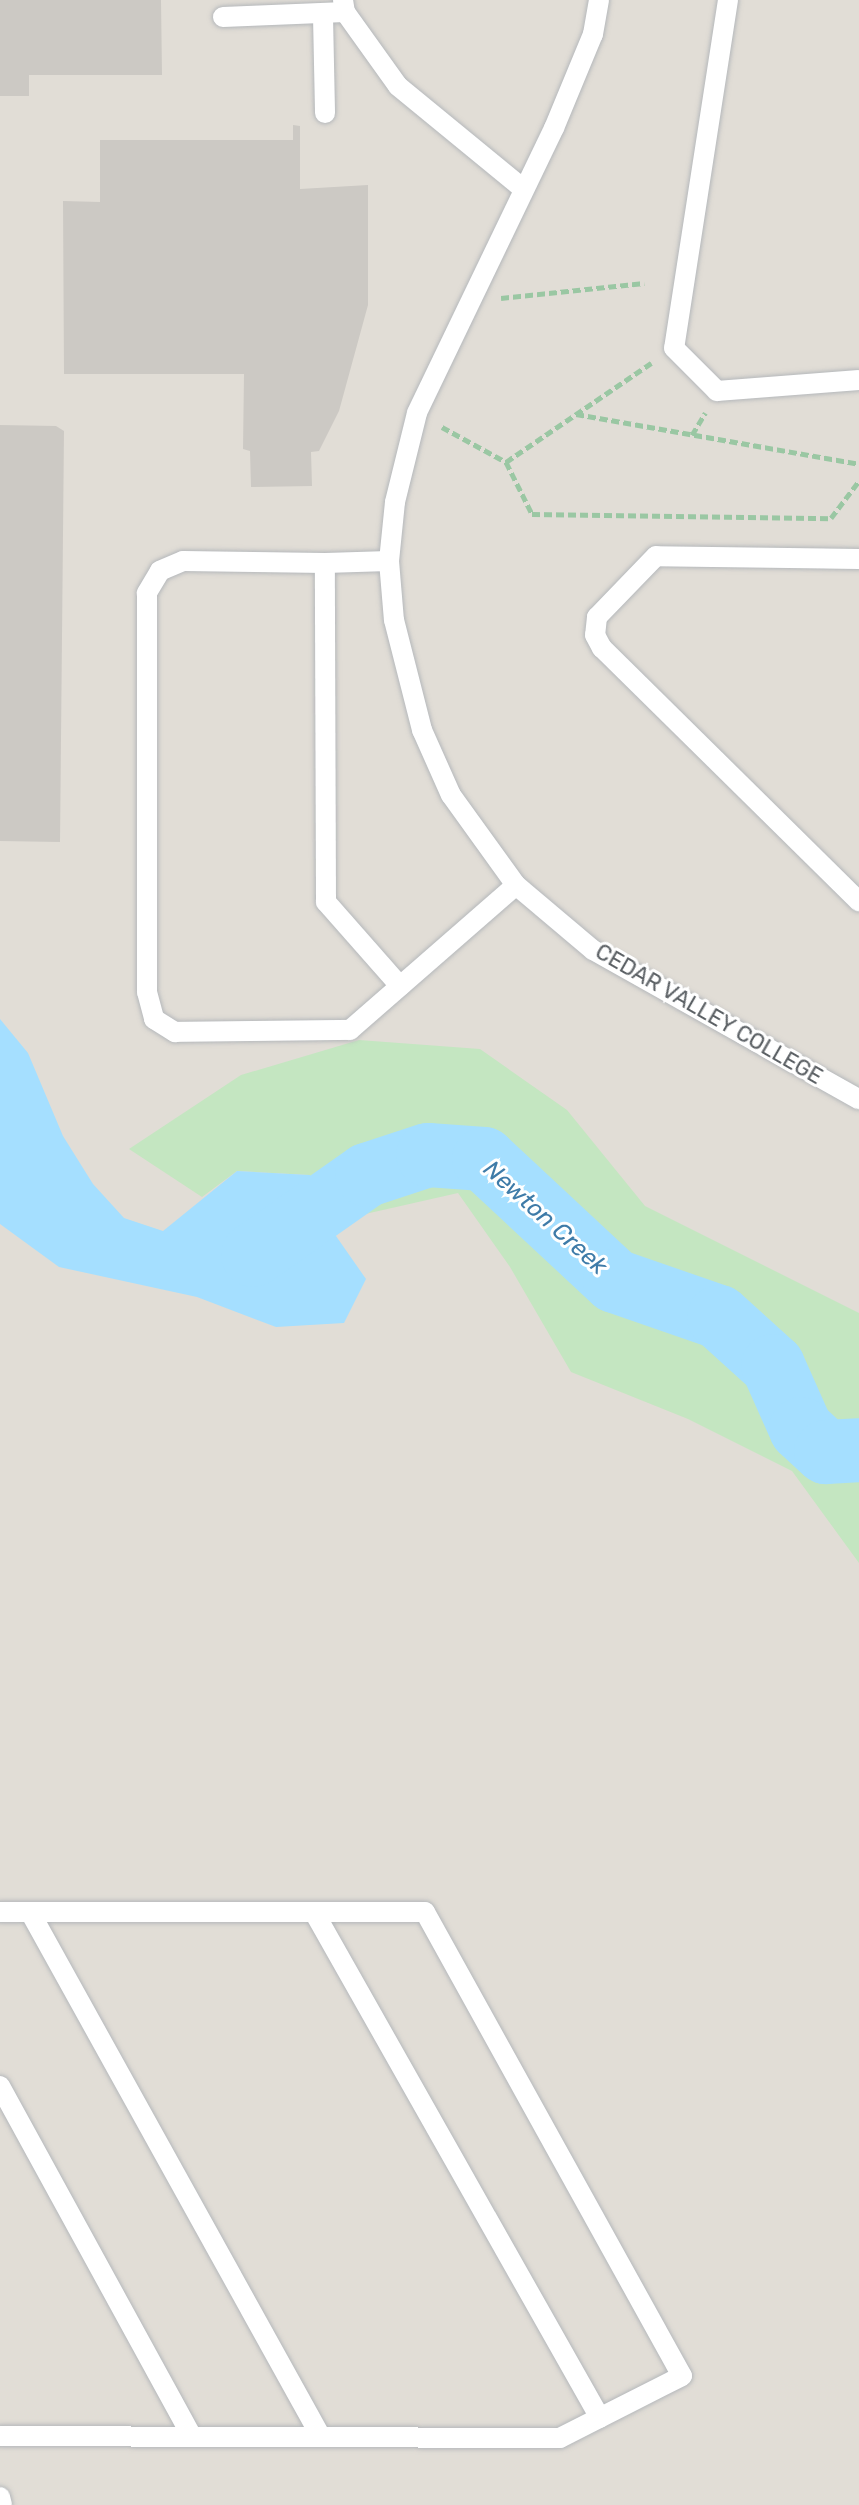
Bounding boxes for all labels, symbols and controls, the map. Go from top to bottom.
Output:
street label: CEDAR VALLEY COLLEGE [590,938,828,1090]
water label: Newton Creek [477,1155,613,1281]

